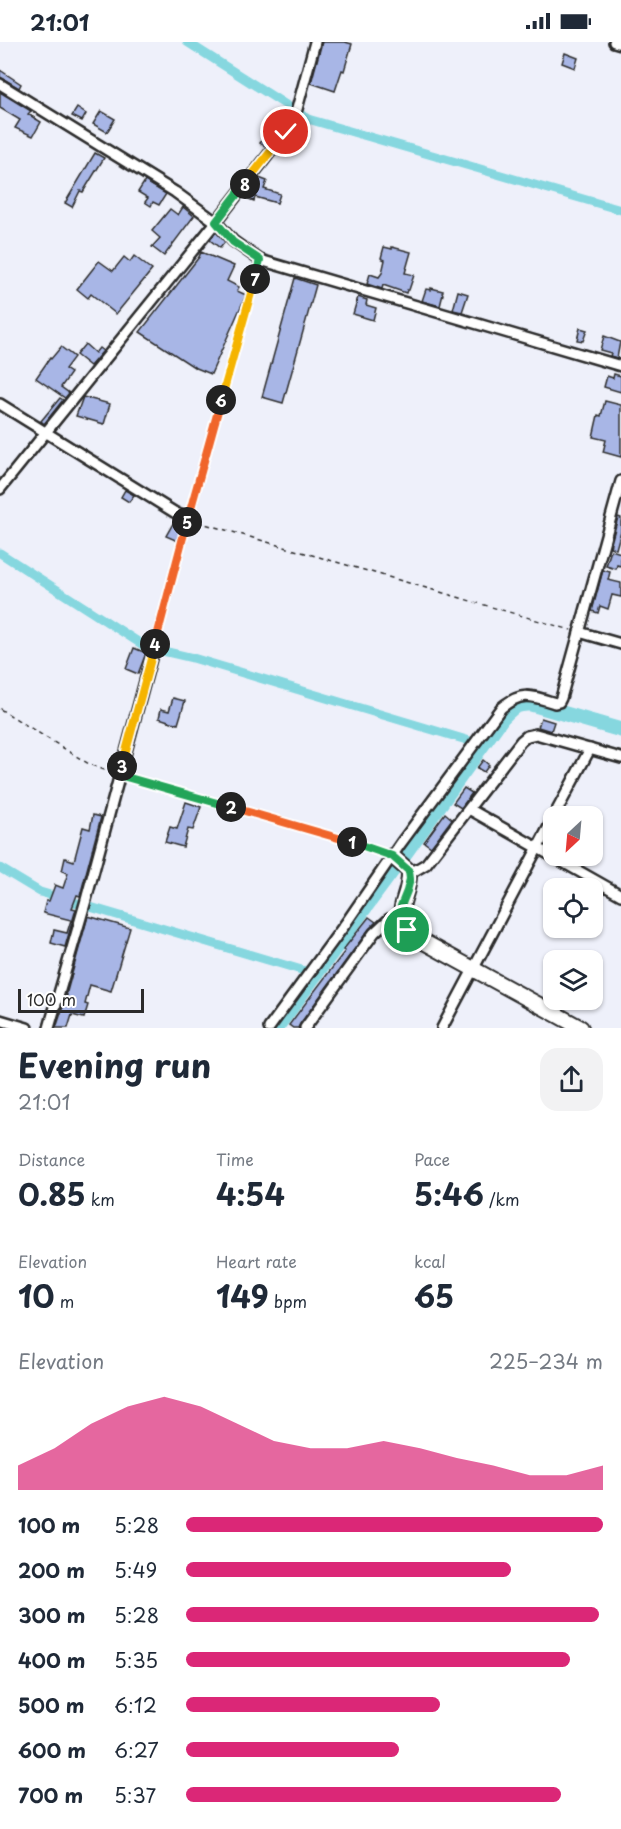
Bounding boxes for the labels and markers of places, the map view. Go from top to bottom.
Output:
pin [260,106,311,157]
pin: 8 [230,169,260,199]
pin: 7 [240,264,270,294]
pin: 6 [206,385,236,415]
pin: 5 [172,507,202,537]
pin: 4 [140,629,170,659]
pin: 3 [107,751,137,781]
pin: 2 [216,792,246,822]
pin: 1 [337,827,367,857]
pin [381,904,432,955]

